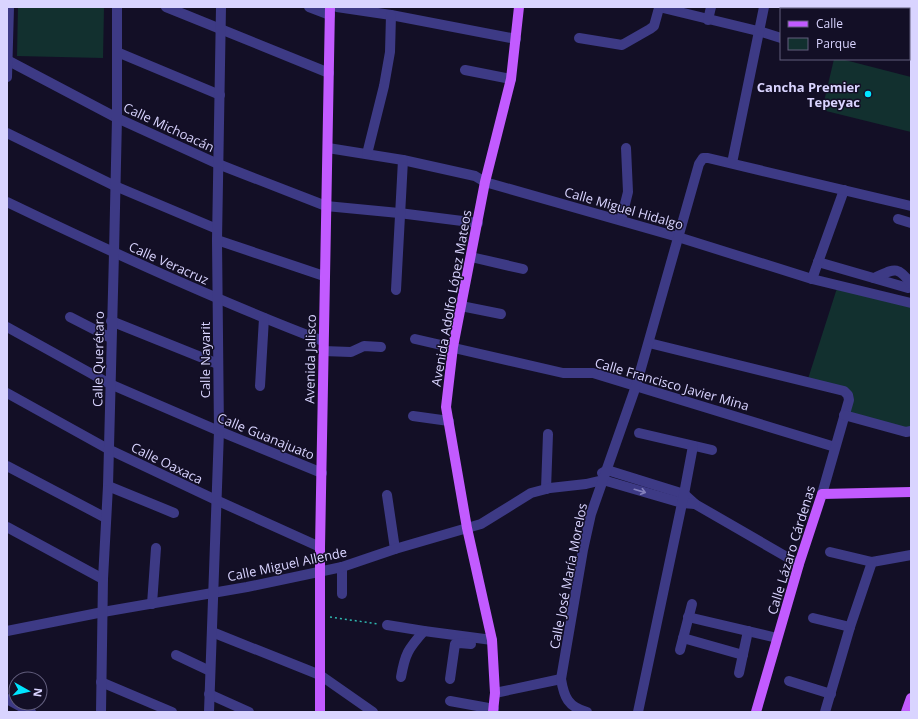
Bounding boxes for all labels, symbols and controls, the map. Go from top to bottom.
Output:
legend [780,8,910,60]
text: Calle [816,15,843,32]
text: Parque [816,35,856,52]
place label: Cancha Premier Tepeyac [757,78,860,111]
marker: Cancha Premier Tepeyac [863,89,873,99]
street label: Calle Michoacán [121,98,217,156]
street label: Calle Miguel Hidalgo [562,182,686,234]
street label: Avenida Adolfo López Mateos [427,208,475,388]
street label: Calle Veracruz [126,237,212,289]
street label: Calle Querétaro [88,311,108,407]
street label: Avenida Jalisco [300,314,320,404]
street label: Calle Nayarit [196,321,214,398]
street label: Calle Francisco Javier Mina [593,353,751,415]
street label: Calle Guanajuato [215,408,317,464]
street label: Calle Oaxaca [128,438,206,488]
street label: Calle Lázaro Cárdenas [763,483,819,617]
one-way arrow [633,488,646,495]
street label: Calle José María Morelos [545,501,591,651]
street label: Calle Miguel Allende [225,543,349,585]
north arrow [8,671,48,711]
text: N [30,687,46,698]

